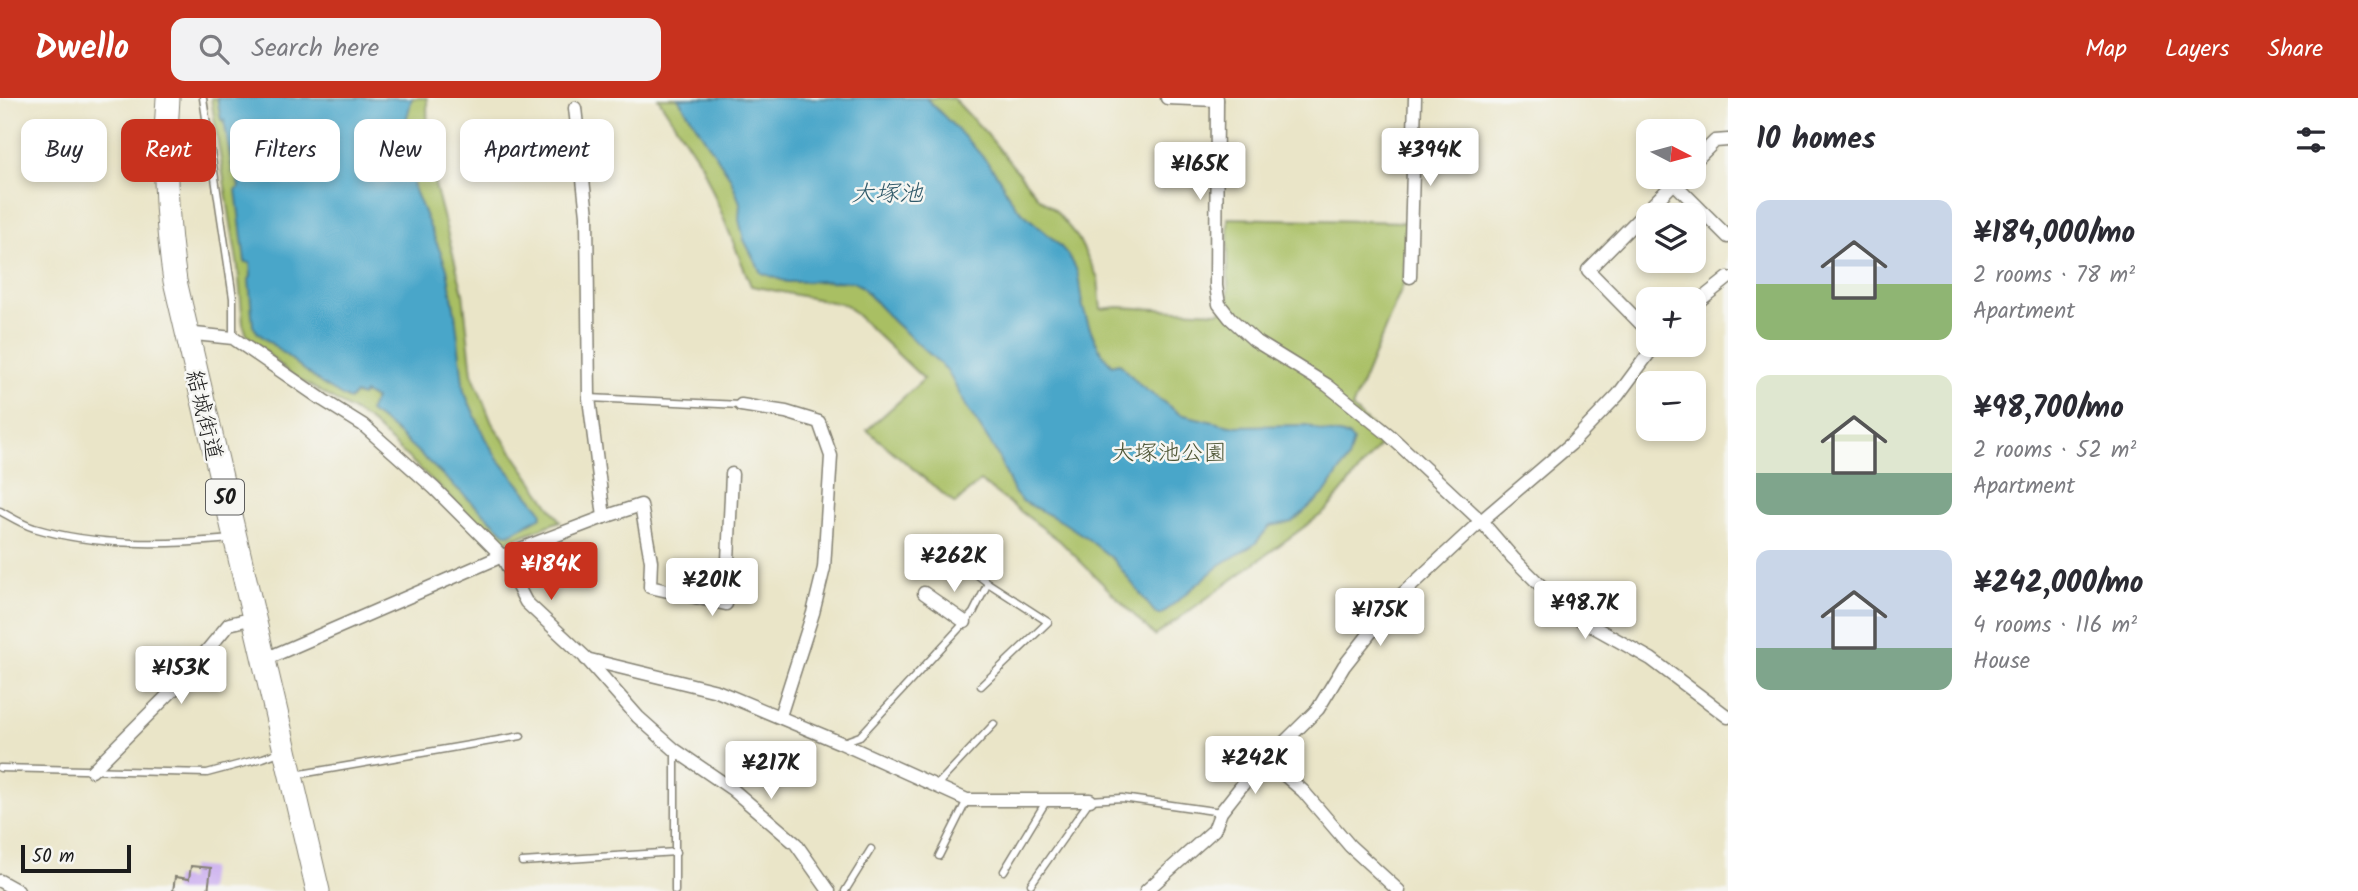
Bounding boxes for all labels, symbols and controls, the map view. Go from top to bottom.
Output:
search box [171,18,661,81]
text: Dwello [35,23,129,76]
text: Search here [251,28,379,70]
icon: search [195,30,233,68]
text: Map [2085,30,2127,69]
text: Layers [2165,30,2229,69]
text: Share [2267,30,2323,69]
text: 10 homes [1756,116,1876,164]
chip: Buy [21,119,107,182]
chip: Rent [121,119,216,182]
chip: Filters [230,119,340,182]
chip: New [354,119,446,182]
chip: Apartment [460,119,614,182]
north arrow [1636,119,1706,189]
map controls [1636,119,1706,441]
icon: filters [2292,121,2330,159]
pin: ¥394K [1381,129,1479,188]
text: ¥394K [1398,133,1462,169]
pin: ¥165K [1151,142,1249,202]
text: ¥165K [1170,147,1230,183]
water label: 大塚池 [851,175,924,214]
button: layers [1636,203,1706,273]
text: ¥184,000/mo [1973,210,2135,258]
icon: home [1812,228,1896,312]
text: 2 rooms · 78 m² [1973,258,2135,294]
button: + [1636,287,1706,357]
text: Apartment [1973,294,2075,330]
street label: 結城街道 [175,367,231,464]
button: − [1636,371,1706,441]
text: ¥98,700/mo [1973,385,2124,433]
icon: home [1812,403,1896,487]
text: 2 rooms · 52 m² [1973,433,2136,469]
park label: 大塚池公園 [1112,436,1227,472]
text: Apartment [1973,469,2075,505]
road number: 50 [206,480,244,514]
pin: ¥262K [905,534,1003,594]
text: ¥262K [920,539,988,575]
pin: ¥184K [502,542,600,602]
text: ¥184K [520,547,582,583]
pin: ¥201K [663,559,761,618]
text: ¥242,000/mo [1973,560,2144,608]
text: ¥201K [682,563,742,599]
icon: home [1812,578,1896,662]
pin: ¥98.7K [1528,582,1642,641]
text: ¥98.7K [1550,586,1620,622]
pin: ¥175K [1331,588,1429,648]
text: ¥175K [1351,593,1409,629]
text: 4 rooms · 116 m² [1973,608,2137,644]
text: House [1973,644,2030,680]
pin: ¥153K [132,646,230,706]
text: ¥153K [151,651,211,687]
pin: ¥242K [1206,736,1304,796]
text: ¥242K [1221,741,1289,777]
pin: ¥217K [722,742,820,801]
text: ¥217K [741,746,801,782]
scale bar [21,842,131,874]
text: 50 m [32,842,74,872]

